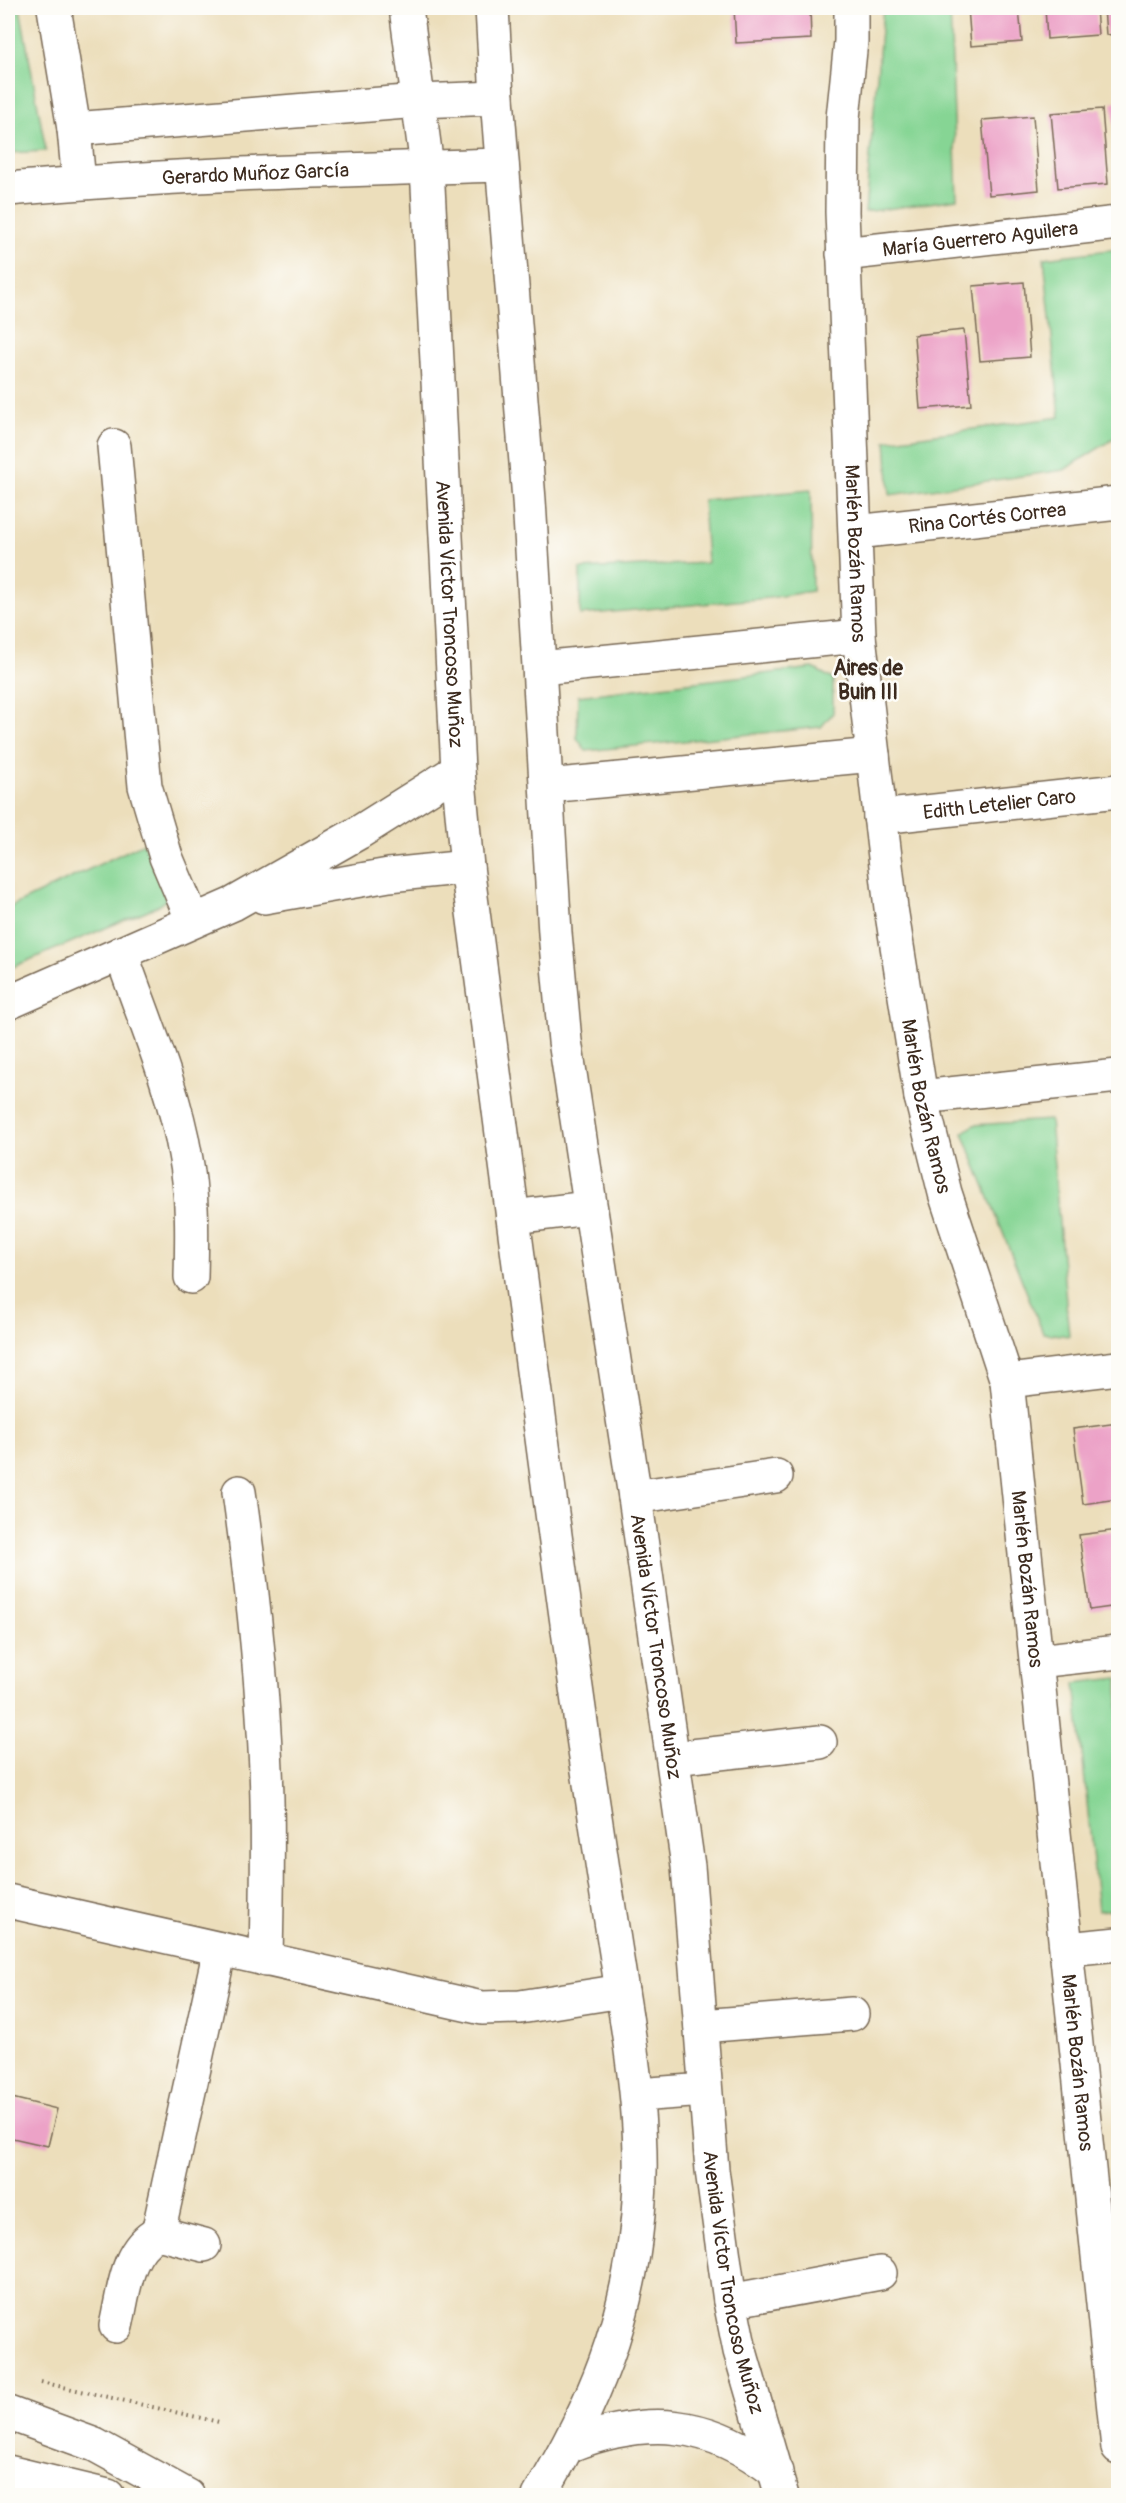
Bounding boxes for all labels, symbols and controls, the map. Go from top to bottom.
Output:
street label: Gerardo Muñoz García [161,158,349,191]
street label: María Guerrero Aguilera [881,216,1079,262]
street label: Marlén Bozán Ramos [839,464,872,644]
street label: Avenida Víctor Troncoso Muñoz [430,480,469,748]
street label: Rina Cortés Correa [907,497,1067,539]
district label: Aires de Buin III [833,655,903,706]
street label: Edith Letelier Caro [922,784,1077,825]
street label: Marlén Bozán Ramos [896,1017,957,1196]
street label: Marlén Bozán Ramos [1005,1489,1049,1669]
street label: Avenida Víctor Troncoso Muñoz [625,1512,687,1781]
street label: Marlén Bozán Ramos [1056,1973,1099,2152]
street label: Avenida Víctor Troncoso Muñoz [697,2149,770,2417]

